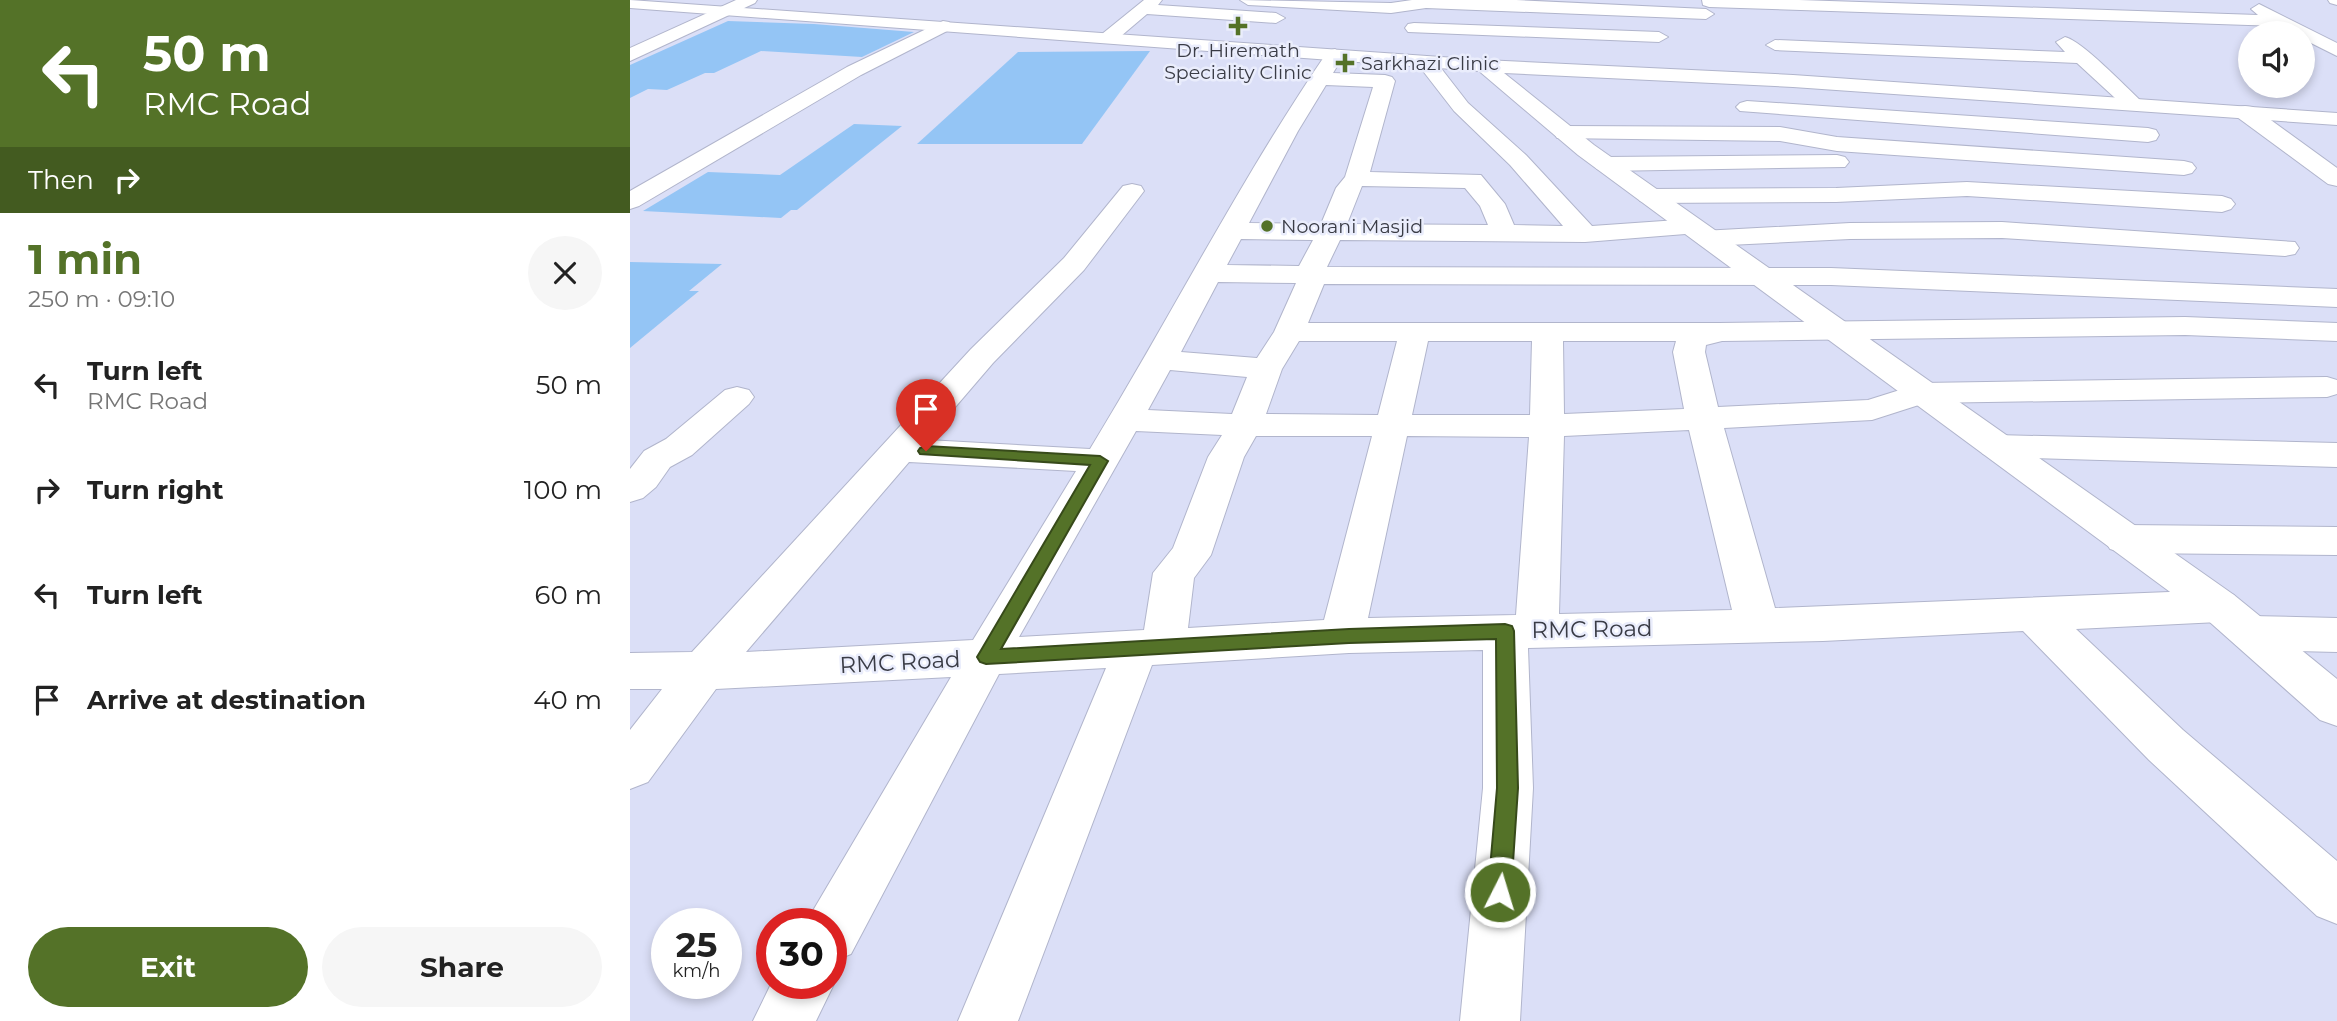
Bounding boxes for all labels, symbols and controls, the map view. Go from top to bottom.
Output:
marker: Dr. Hiremath Speciality Clinic [1228,16,1248,36]
map controls [2238,21,2315,98]
button: sound [2238,21,2315,98]
text: 50 m [143,24,271,83]
icon: left [28,28,119,119]
place label: Dr. Hiremath Speciality Clinic [1164,39,1312,84]
place label: Sarkhazi Clinic [1361,52,1499,75]
marker: Sarkhazi Clinic [1335,53,1355,73]
text: RMC Road [143,84,311,123]
icon: right [108,161,146,199]
text: Then [28,164,94,196]
place label: Noorani Masjid [1281,215,1423,238]
marker: Noorani Masjid [1259,218,1275,234]
text: 1 min [28,233,142,285]
button: close [528,236,602,310]
text: 250 m · 09:10 [28,285,175,313]
text: Turn left [87,355,203,387]
icon: left [28,366,66,404]
text: 50 m [536,369,602,401]
pin [896,379,956,451]
text: RMC Road [87,387,208,415]
icon: arrive [907,390,945,428]
icon: right [28,471,66,509]
text: Turn right [87,474,223,506]
text: 100 m [524,474,602,506]
icon: left [28,576,66,614]
text: Turn left [87,579,203,611]
text: 60 m [535,579,602,611]
street label: RMC Road [1531,614,1653,644]
street label: RMC Road [839,645,961,679]
icon: arrive [28,681,66,719]
text: Arrive at destination [87,684,366,716]
text: 40 m [533,684,602,716]
position arrow [1463,855,1537,929]
speed limit sign: 30 [756,908,847,999]
text: 25 [676,923,717,966]
button: Exit [28,927,308,1007]
button: Share [322,927,602,1007]
text: km/h [672,960,721,982]

